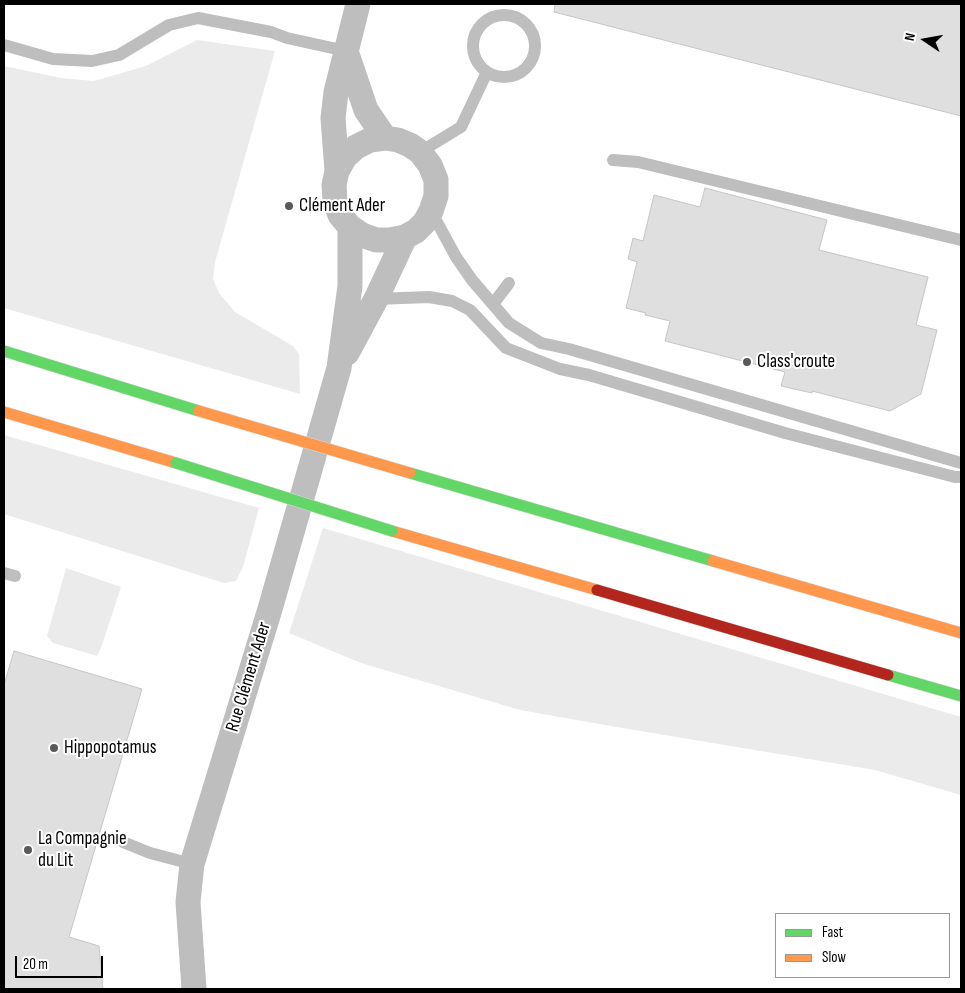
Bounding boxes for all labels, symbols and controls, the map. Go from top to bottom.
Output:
north arrow [900,15,950,65]
text: N [901,31,919,42]
place label: Clément Ader [299,195,385,217]
marker: Clément Ader [283,200,295,212]
place label: Class'croute [757,351,835,373]
marker: Class'croute [741,356,753,368]
street label: Rue Clément Ader [221,619,277,735]
place label: Hippopotamus [64,737,157,759]
marker: Hippopotamus [48,742,60,754]
place label: La Compagnie du Lit [38,828,127,872]
marker: La Compagnie du Lit [22,844,34,856]
legend [775,913,950,978]
text: Fast [822,923,843,942]
scale bar [18,946,105,978]
text: Slow [822,948,846,967]
text: 20 m [23,955,48,974]

